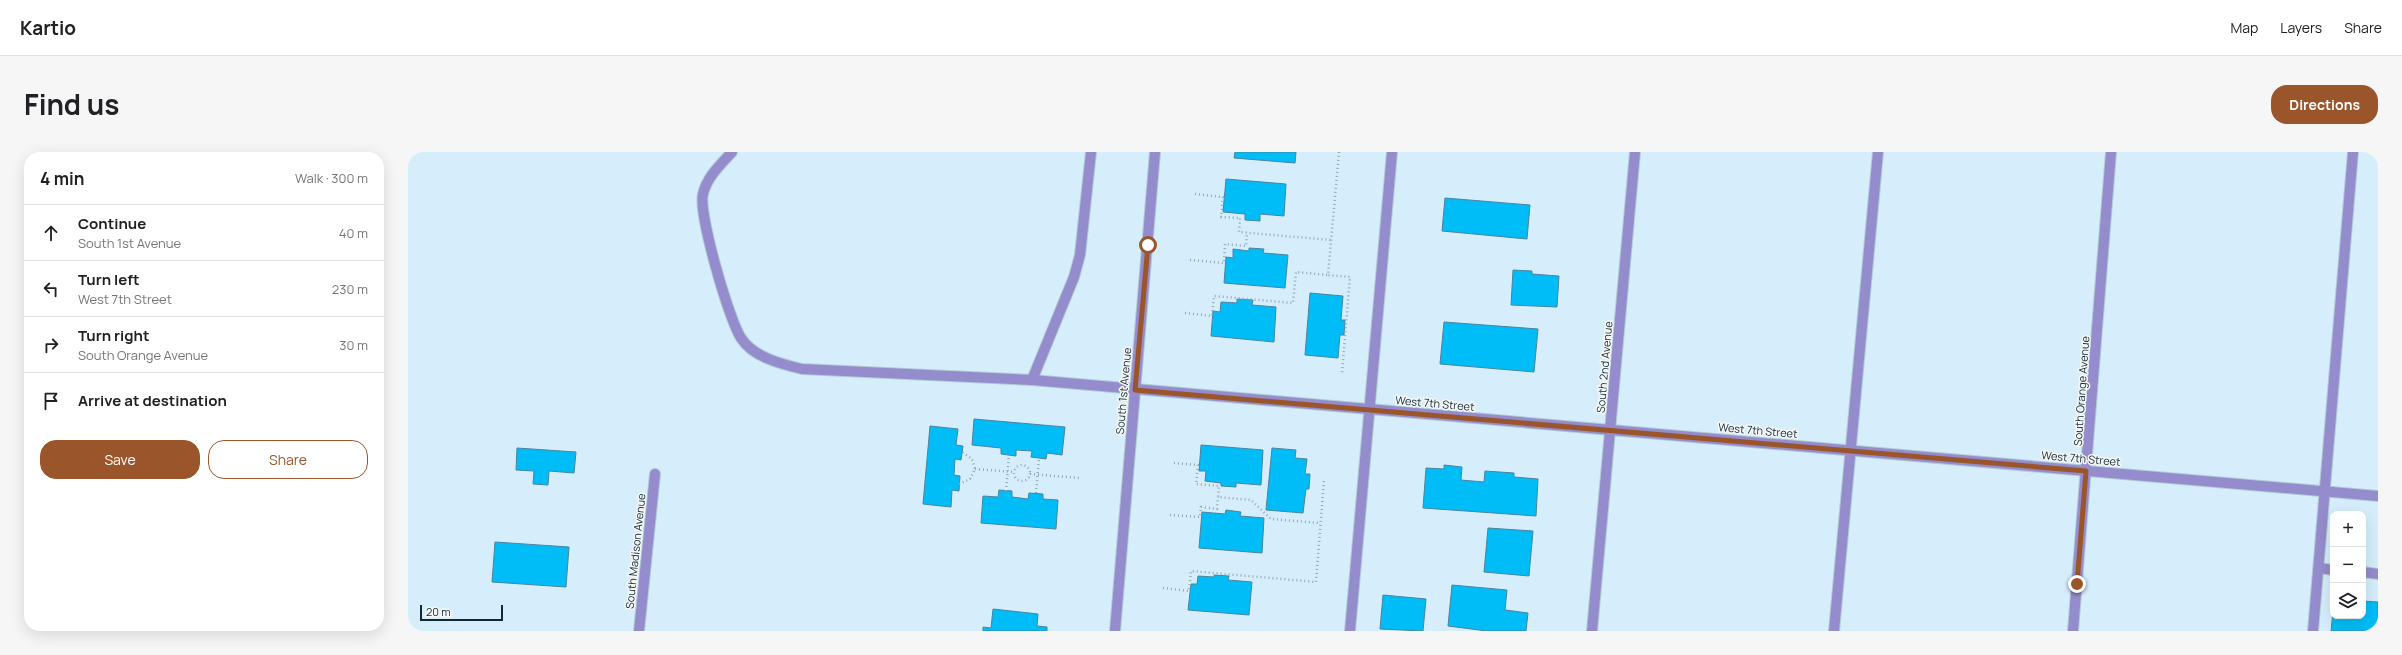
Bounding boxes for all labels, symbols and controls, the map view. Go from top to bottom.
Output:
text: Kartio [20,15,76,41]
text: Map [2230,18,2258,37]
text: Layers [2280,18,2322,37]
text: Share [2344,18,2382,37]
text: Find us [24,85,119,123]
button: Directions [2271,85,2378,124]
text: 4 min [40,167,84,190]
text: Walk · 300 m [295,169,368,187]
text: Continue [78,213,146,234]
icon: ahead [40,222,62,244]
text: 40 m [339,224,368,242]
text: South 1st Avenue [78,234,181,252]
route start [1139,236,1157,254]
text: Turn left [78,269,140,290]
icon: left [40,278,62,300]
text: 230 m [332,280,368,298]
text: West 7th Street [78,290,172,308]
street label: South 2nd Avenue [1593,320,1616,414]
text: Turn right [78,325,149,346]
icon: right [40,334,62,356]
street label: South Orange Avenue [2070,335,2092,446]
text: 30 m [339,336,368,354]
text: South Orange Avenue [78,346,208,364]
street label: South 1st Avenue [1112,346,1134,435]
icon: arrive [40,390,62,412]
text: Arrive at destination [78,390,227,411]
street label: West 7th Street [1395,392,1475,414]
street label: West 7th Street [1718,419,1798,441]
button: Save [40,440,200,479]
button: Share [208,440,368,479]
street label: West 7th Street [2041,447,2121,469]
street label: South Madison Avenue [621,492,649,610]
map controls [2330,511,2366,619]
button: + [2330,511,2366,547]
button: − [2330,547,2366,583]
route end [2068,575,2086,593]
button: layers [2330,583,2366,619]
scale bar [420,603,503,622]
text: 20 m [426,604,451,619]

